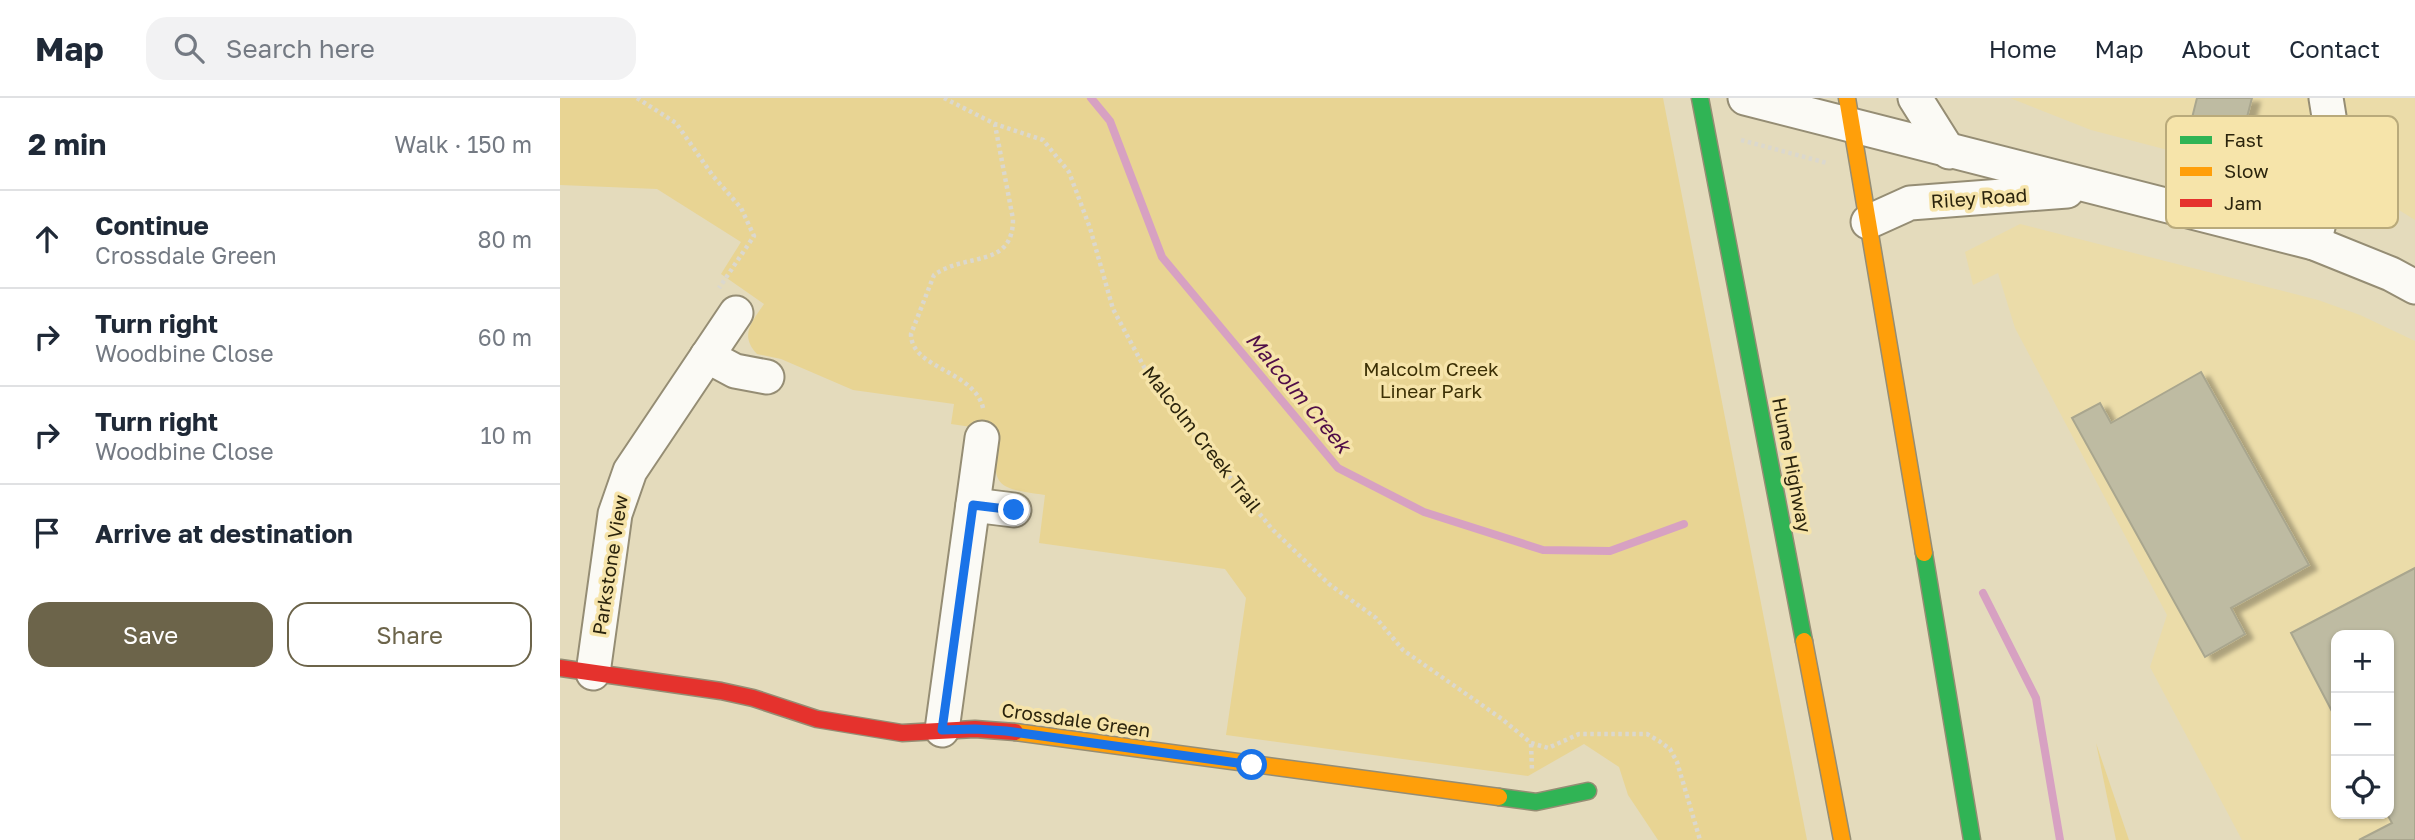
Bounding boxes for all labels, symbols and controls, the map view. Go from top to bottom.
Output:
search box [146,17,636,80]
text: Map [35,29,104,68]
icon: search [170,29,208,67]
text: Search here [226,33,375,64]
text: Home [1989,34,2057,63]
text: Map [2095,34,2144,63]
text: About [2182,34,2251,63]
text: Contact [2289,34,2380,63]
legend [2166,116,2398,228]
text: 2 min [28,126,106,162]
text: Fast [2224,128,2263,151]
text: Walk · 150 m [394,130,532,158]
text: Slow [2224,159,2269,182]
street label: Riley Road [1930,183,2028,212]
text: Jam [2224,191,2262,214]
text: Continue [95,210,209,241]
icon: ahead [28,220,66,258]
text: 80 m [478,225,532,253]
text: Crossdale Green [95,241,277,269]
text: Turn right [95,308,218,339]
icon: right [28,318,66,356]
text: 60 m [478,323,532,351]
water label: Malcolm Creek [1241,327,1358,460]
text: Woodbine Close [95,339,274,367]
park label: Malcolm Creek Linear Park [1363,357,1499,402]
street label: Malcolm Creek Trail [1138,361,1267,516]
street label: Hume Highway [1768,395,1817,535]
text: Turn right [95,406,218,437]
icon: right [28,416,66,454]
text: 10 m [480,421,532,449]
text: Woodbine Close [95,437,274,465]
street label: Parkstone View [587,493,632,637]
route end [998,494,1029,525]
icon: arrive [28,514,66,552]
text: Arrive at destination [95,518,353,549]
button: Save [28,602,273,667]
button: Share [287,602,532,667]
map controls [2331,630,2394,819]
button: + [2331,630,2394,693]
button: − [2331,693,2394,756]
street label: Crossdale Green [1000,698,1152,741]
route start [1236,749,1267,780]
button: locate [2331,756,2394,819]

